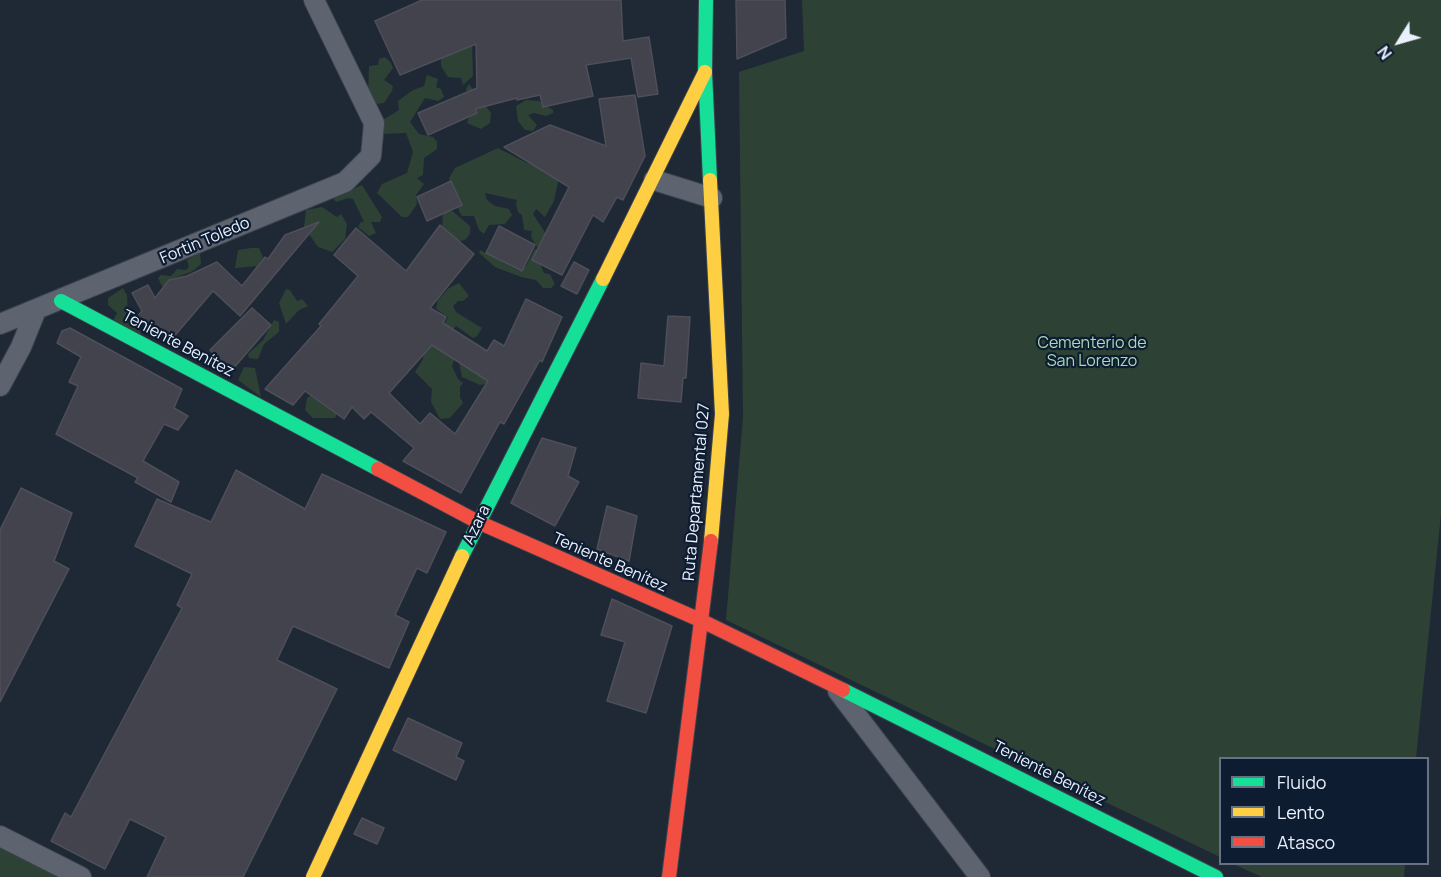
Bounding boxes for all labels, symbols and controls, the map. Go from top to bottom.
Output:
north arrow [1369,12,1429,72]
text: N [1372,42,1397,64]
street label: Fortin Toledo [157,213,253,269]
street label: Teniente Benítez [119,306,237,382]
park label: Cementerio de San Lorenzo [1037,334,1147,372]
street label: Ruta Departamental 027 [680,402,714,582]
street label: Azara [459,502,495,548]
street label: Teniente Benítez [549,529,671,597]
street label: Teniente Benítez [989,737,1109,811]
legend [1219,757,1429,865]
text: Fluido [1277,770,1326,794]
text: Lento [1277,800,1325,824]
text: Atasco [1277,830,1335,854]

